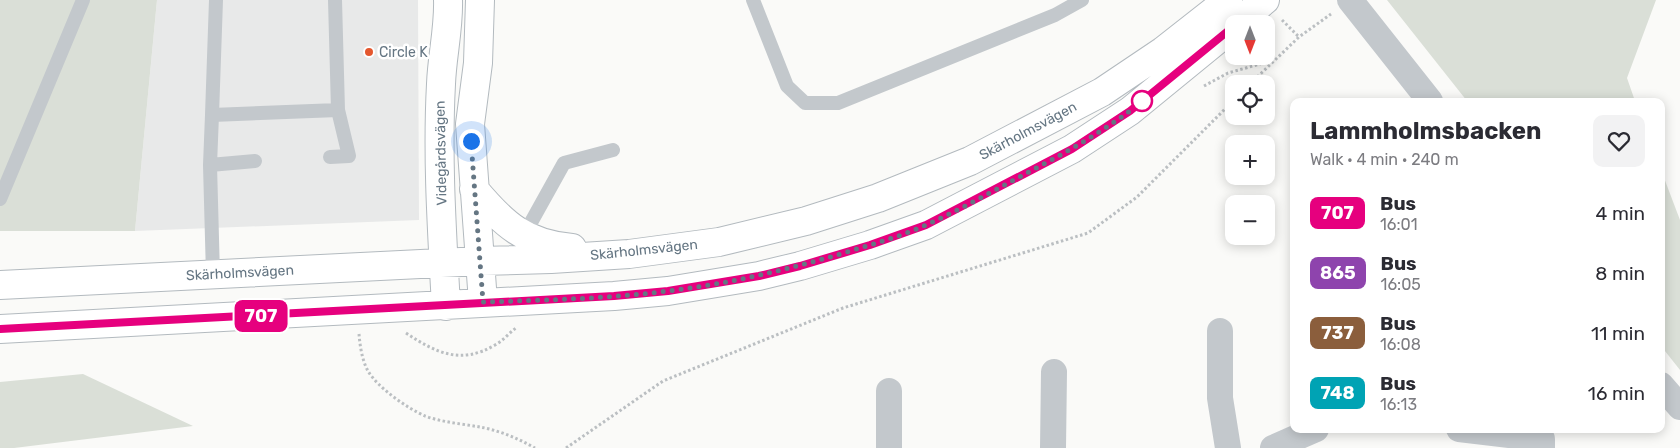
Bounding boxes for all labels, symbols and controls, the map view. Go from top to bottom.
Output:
north arrow [1225,15,1275,65]
map controls [1225,15,1275,245]
place label: Circle K [379,44,428,61]
marker: Circle K [363,46,375,58]
button: locate [1225,75,1275,125]
unlabelled marker [1131,90,1153,112]
street label: Skärholmsvägen [976,98,1080,164]
street label: Videgårdsvägen [432,100,450,206]
button: heart [1593,115,1645,167]
text: Lammholmsbacken [1310,117,1541,145]
your location [459,129,484,154]
button: + [1225,135,1275,185]
text: Walk · 4 min · 240 m [1310,150,1459,169]
text: Bus [1380,192,1416,215]
button: − [1225,195,1275,245]
text: 707 [1321,202,1354,224]
text: 4 min [1596,202,1645,225]
text: 16:01 [1380,215,1418,234]
street label: Skärholmsvägen [589,236,699,264]
text: Bus [1381,252,1417,275]
street label: Skärholmsvägen [186,262,294,284]
text: 865 [1320,262,1356,284]
text: 8 min [1595,262,1645,285]
text: 16:05 [1381,275,1421,294]
line badge: 707 [232,300,290,332]
text: 707 [245,305,277,327]
text: Bus [1380,312,1416,335]
text: 737 [1321,322,1354,344]
text: 11 min [1591,322,1645,345]
text: 16:08 [1380,335,1421,354]
text: Bus [1380,372,1416,395]
text: 748 [1320,382,1355,404]
text: 16 min [1588,382,1645,405]
text: 16:13 [1380,395,1417,414]

